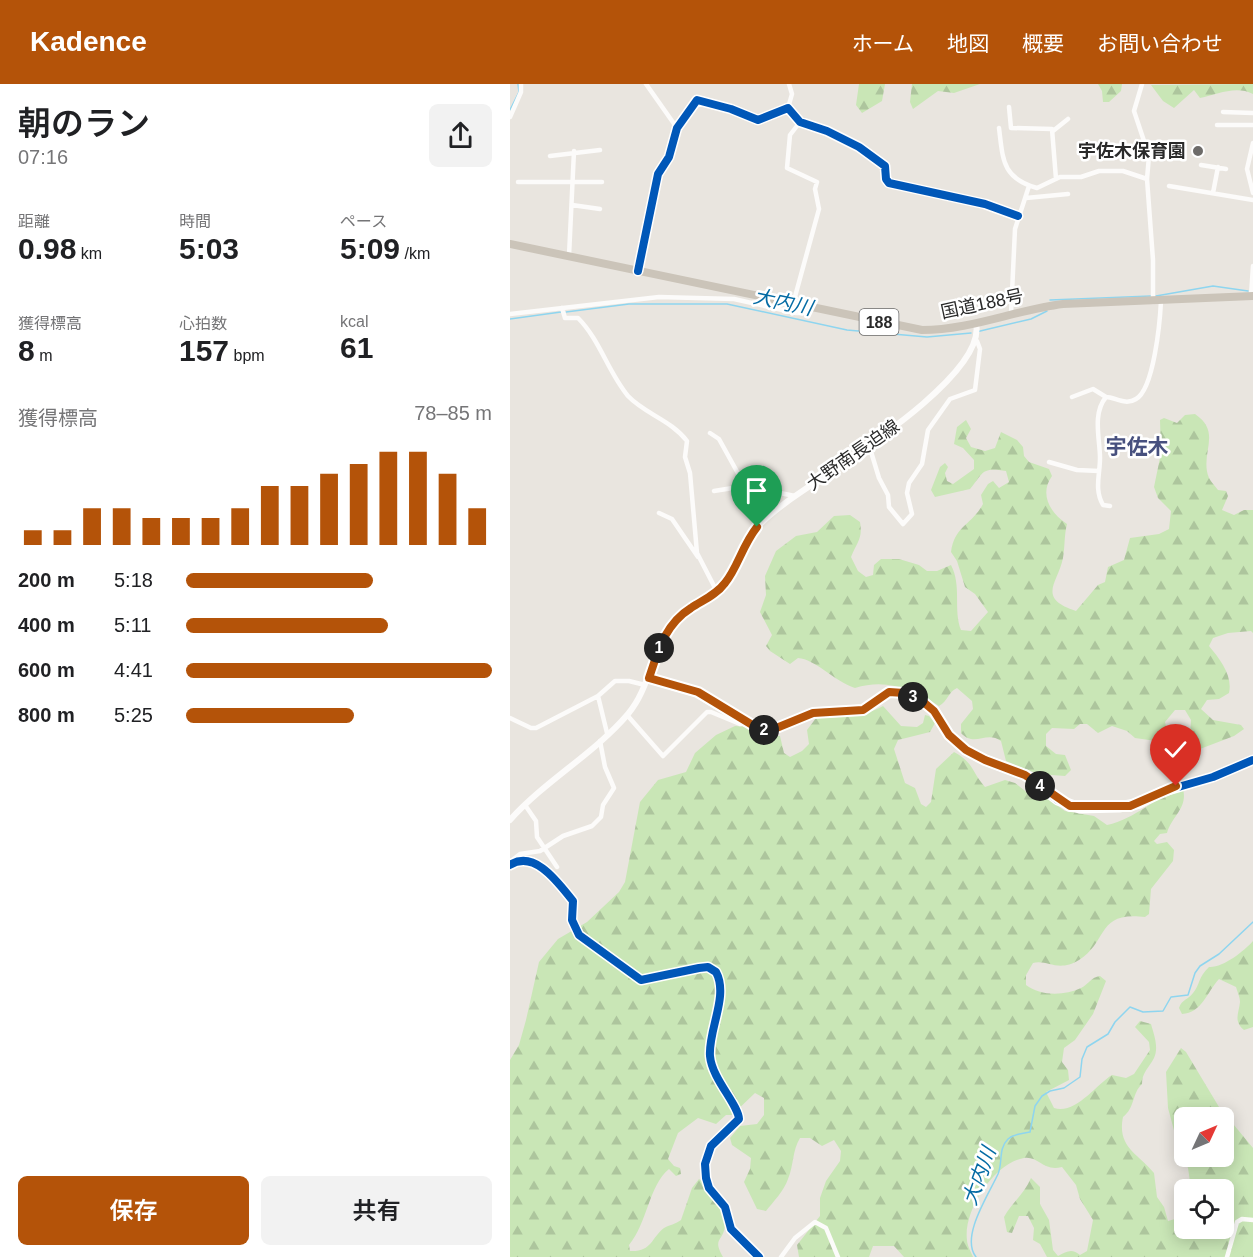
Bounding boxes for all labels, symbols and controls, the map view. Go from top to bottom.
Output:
text: Kadence [30,26,147,57]
text: ホーム [852,32,914,55]
text: 地図 [947,32,989,55]
text: 概要 [1022,32,1064,55]
text: お問い合わせ [1097,32,1223,55]
button: share [429,104,492,167]
text: 朝のラン [18,105,150,142]
place label: 宇佐木保育園 [1078,141,1186,161]
marker: 宇佐木保育園 [1191,144,1205,158]
text: 07:16 [18,146,68,168]
text: 距離 [18,213,50,230]
text: 時間 [179,213,211,230]
text: ペース [340,213,387,230]
text: 0.98 [18,232,76,265]
text: 5:03 [179,232,239,265]
text: 5:09 [340,232,400,265]
text: km [76,245,102,262]
text: /km [400,245,430,262]
water label: 大内川 [751,285,817,319]
street label: 国道188号 [939,285,1025,323]
road number: 188 [860,309,898,335]
text: kcal [340,313,368,330]
text: 獲得標高 [18,315,82,332]
text: 心拍数 [179,315,227,332]
text: 61 [340,331,373,364]
text: 8 [18,334,35,367]
text: 157 [179,334,229,367]
text: m [35,347,52,364]
text: bpm [229,347,265,364]
text: 78–85 m [414,402,492,424]
text: 獲得標高 [18,407,98,429]
street label: 大野南長迫線 [803,416,903,494]
district label: 宇佐木 [1106,435,1169,458]
pin [731,465,782,527]
icon: arrive [740,474,773,507]
text: 200 m [18,569,75,591]
text: 5:18 [114,569,153,591]
text: 400 m [18,614,75,636]
text: 5:11 [114,614,151,636]
pin: 1 [644,633,674,663]
text: 1 [655,639,663,656]
text: 600 m [18,659,75,681]
text: 4:41 [114,659,153,681]
pin: 3 [898,682,928,712]
text: 3 [909,688,917,705]
text: 800 m [18,704,75,726]
text: 5:25 [114,704,153,726]
pin: 2 [749,715,779,745]
text: 2 [760,721,768,738]
pin [1150,724,1201,786]
icon: check [1159,733,1192,766]
pin: 4 [1025,771,1055,801]
text: 4 [1036,777,1044,794]
north arrow [1174,1107,1234,1167]
map controls [1174,1107,1234,1239]
water label: 大内川 [958,1142,1000,1208]
button: 保存 [18,1176,249,1245]
button: 共有 [261,1176,492,1245]
button: locate [1174,1179,1234,1239]

